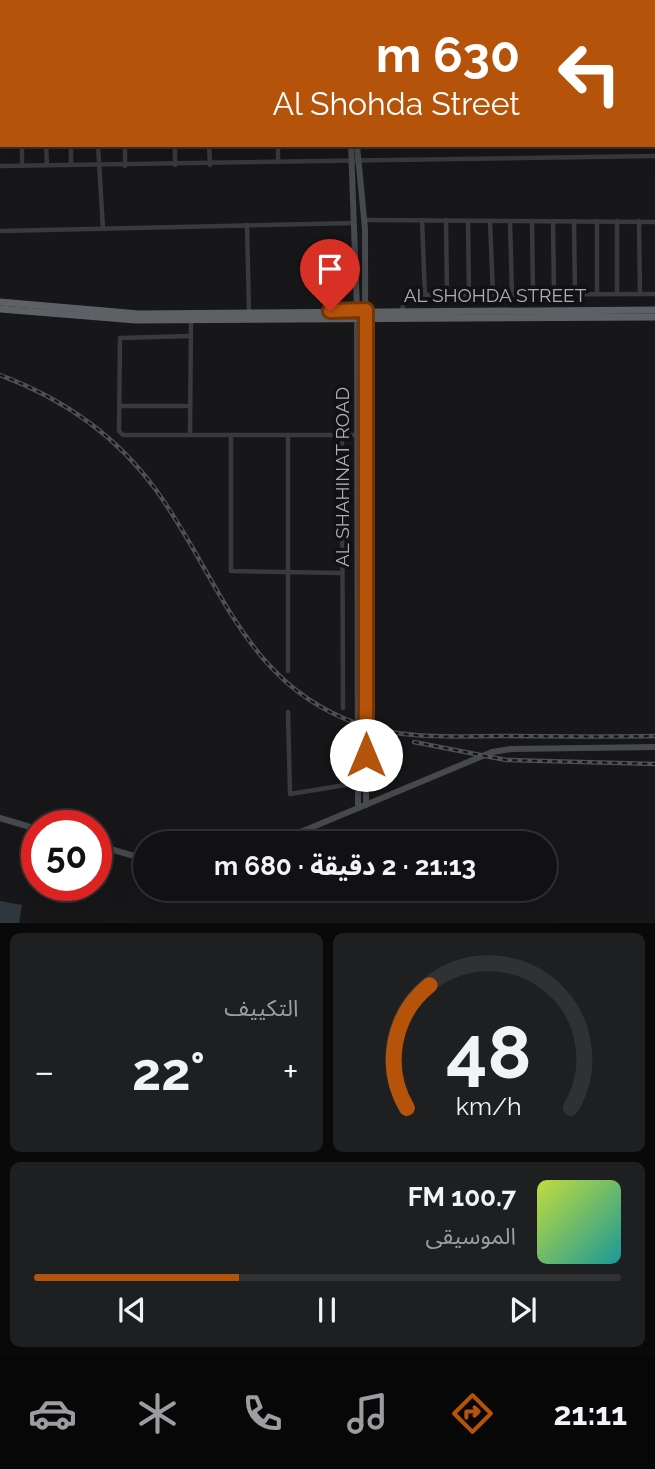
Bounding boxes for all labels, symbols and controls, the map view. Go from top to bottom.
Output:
text: 630 m [376,26,520,83]
icon: left [544,28,635,119]
text: Al Shohda Street [272,85,520,122]
pin [300,239,360,311]
icon: arrive [311,250,349,288]
street label: AL SHOHDA STREET [404,284,587,306]
street label: AL SHAHINAT ROAD [331,387,353,567]
position arrow [329,718,403,792]
speed limit sign: 50 [21,810,112,901]
text: 21:13 · 2 دقيقة · 680 m [214,851,476,881]
text: التكييف [224,994,299,1021]
text: 48 [446,1011,532,1096]
text: 22° [132,1041,205,1102]
text: − [34,1049,54,1094]
text: + [283,1049,299,1094]
text: km/h [456,1091,522,1121]
text: 100.7 FM [408,1182,516,1212]
text: الموسيقى [425,1222,516,1249]
icon: previous [113,1291,151,1329]
icon: pause [308,1291,346,1329]
icon: next [504,1291,542,1329]
icon: car [28,1389,77,1438]
icon: climate [133,1389,182,1438]
icon: phone [238,1389,287,1438]
icon: music [343,1389,392,1438]
icon: directions [448,1389,497,1438]
text: 21:11 [554,1395,627,1432]

